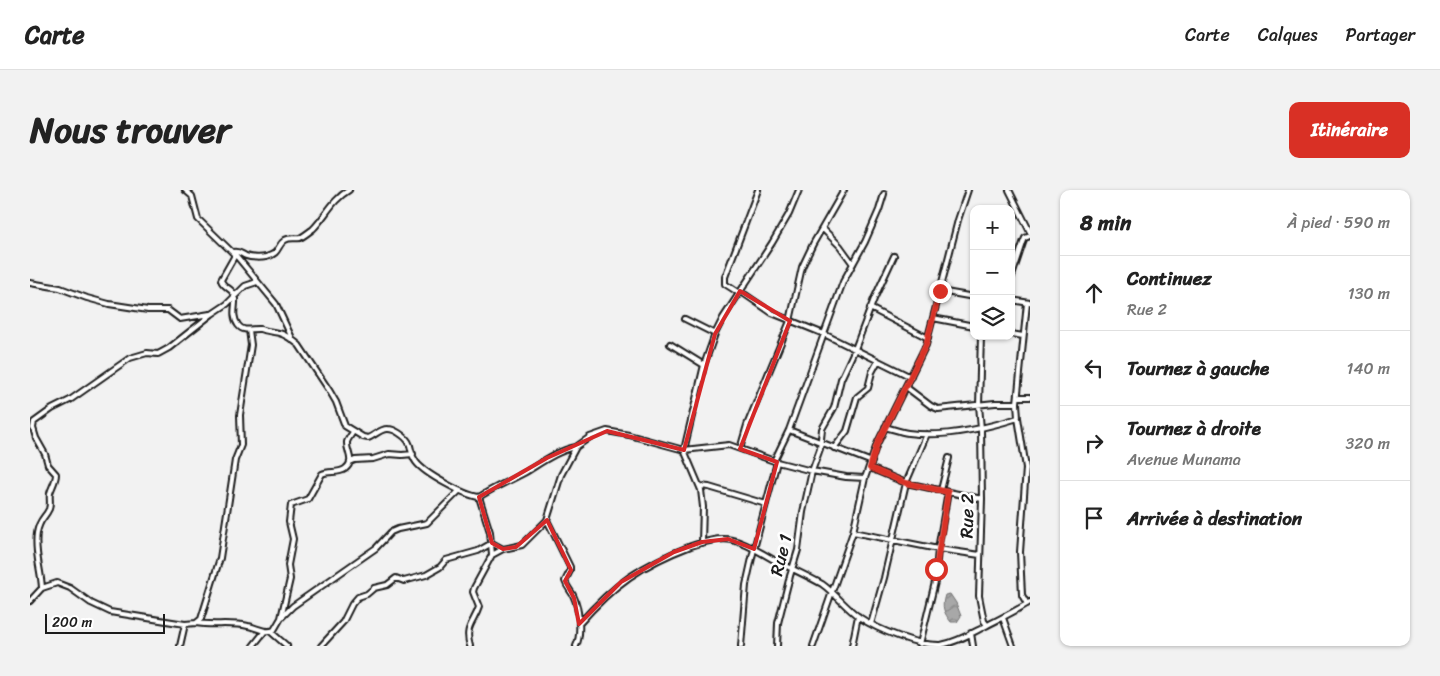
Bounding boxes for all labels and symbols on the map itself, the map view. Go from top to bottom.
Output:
route end [929,280,952,303]
street label: Rue 2 [951,493,983,539]
street label: Rue 1 [760,530,802,579]
route start [925,558,948,581]
scale bar [45,611,165,634]

